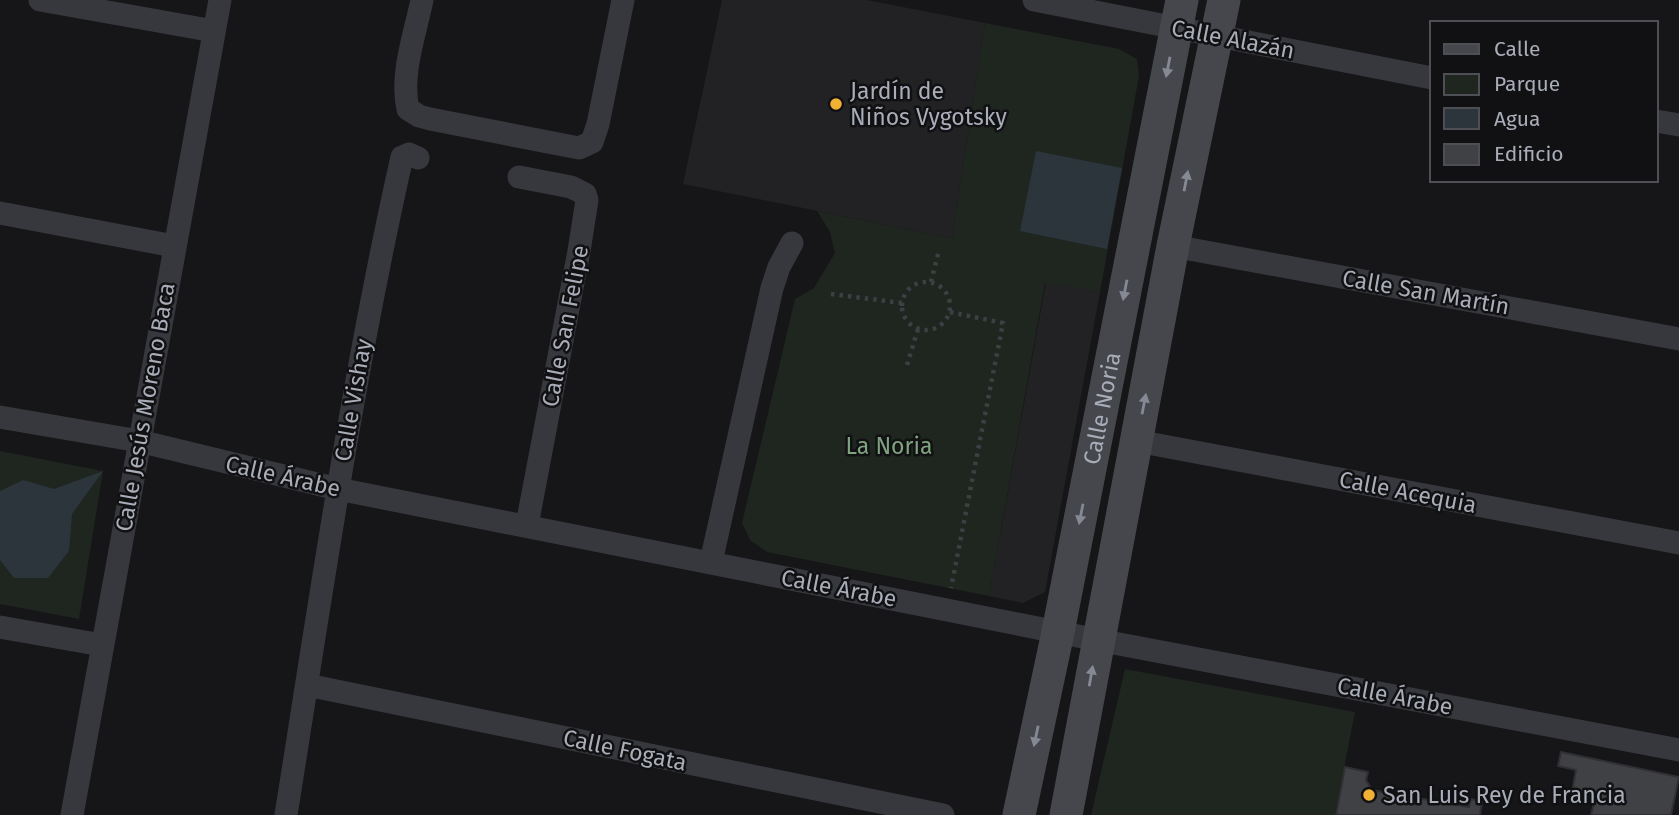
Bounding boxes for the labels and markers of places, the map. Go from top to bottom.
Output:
place label: Jardín de Niños Vygotsky [850,77,1008,131]
marker: Jardín de Niños Vygotsky [828,96,844,112]
place label: San Luis Rey de Francia [1383,781,1626,809]
marker: San Luis Rey de Francia [1361,787,1377,803]

